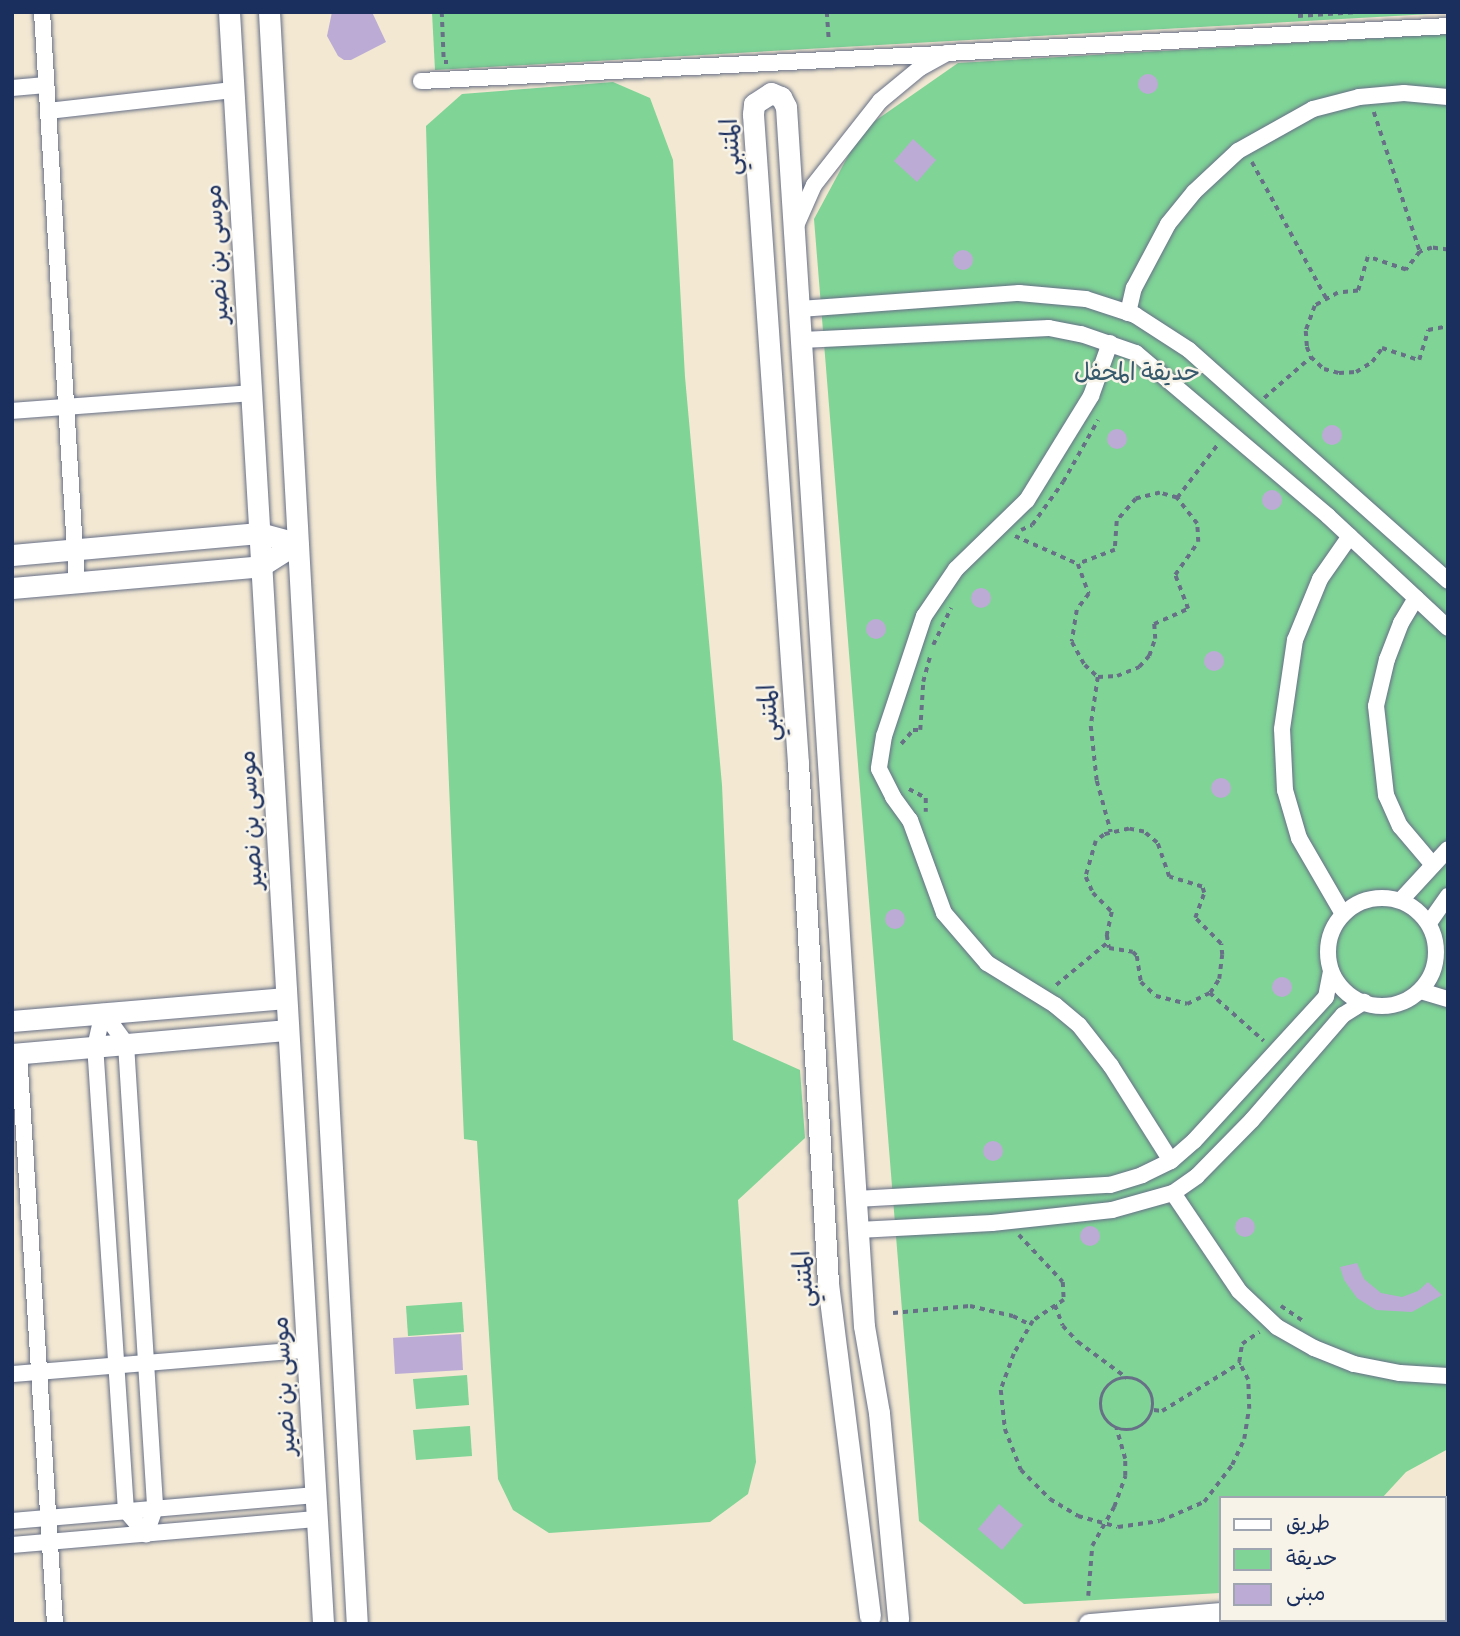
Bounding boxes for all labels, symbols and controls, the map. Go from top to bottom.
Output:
street label: المتنبي [714,118,746,176]
street label: موسى بن نصير [198,184,234,324]
park label: حديقة المحفل [1074,358,1200,386]
street label: المتنبي [752,683,784,743]
street label: موسى بن نصير [232,750,268,890]
street label: المتنبي [787,1249,819,1309]
street label: موسى بن نصير [265,1316,301,1456]
legend [1218,1496,1446,1622]
text: طريق [1286,1508,1330,1537]
text: حديقة [1286,1543,1337,1572]
text: مبنى [1286,1578,1325,1607]

